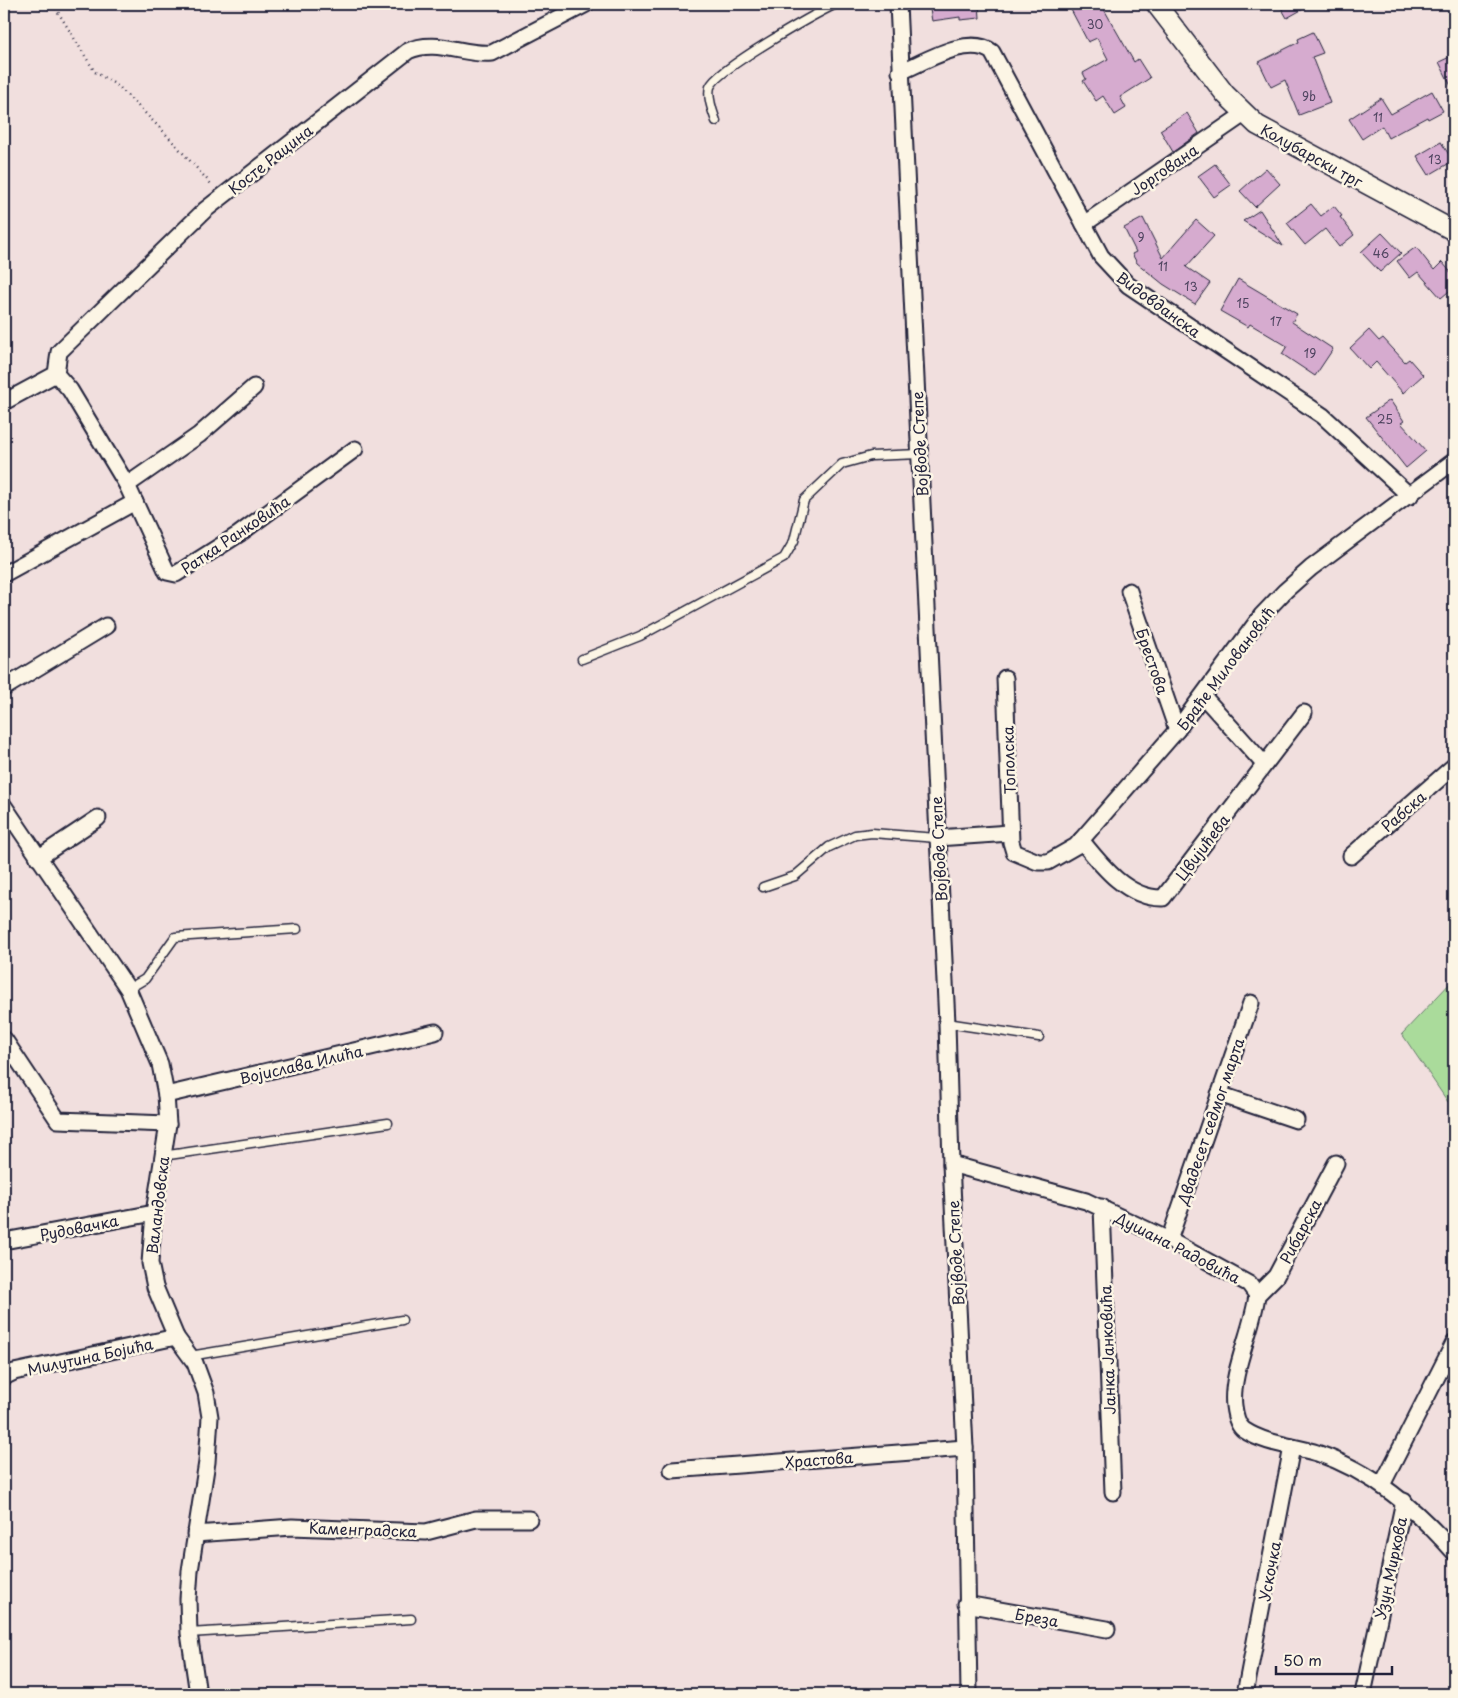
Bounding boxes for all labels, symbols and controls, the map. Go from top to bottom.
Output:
house number: 30 [1087,15,1104,33]
house number: 9b [1302,87,1316,105]
house number: 11 [1373,108,1383,126]
street label: Колубарски трг [1257,117,1367,193]
street label: Косте Рацина [223,118,318,199]
street label: Јоргована [1126,138,1203,200]
house number: 13 [1428,150,1442,168]
house number: 9 [1137,228,1145,246]
house number: 46 [1373,244,1389,262]
house number: 11 [1158,257,1168,275]
street label: Видовданска [1112,265,1206,343]
house number: 13 [1184,277,1198,295]
house number: 15 [1236,294,1250,312]
house number: 17 [1270,312,1282,330]
house number: 19 [1304,344,1316,362]
street label: Војводе Степе [905,391,933,497]
house number: 25 [1377,410,1393,428]
street label: Ратка Ранковића [176,489,295,579]
street label: Браће Миловановић [1171,601,1279,735]
street label: Брестова [1131,625,1175,698]
street label: Тополска [995,725,1021,795]
street label: Рабска [1375,784,1431,837]
street label: Војводе Степе [924,796,952,902]
street label: Цвијићева [1169,809,1235,885]
street label: Двадесет седмог марта [1170,1034,1250,1209]
street label: Војислава Илића [237,1038,366,1089]
street label: Валандовска [140,1154,175,1255]
street label: Рибарска [1273,1194,1327,1267]
street label: Војводе Степе [941,1200,969,1306]
street label: Душана Радовића [1110,1205,1245,1289]
street label: Рудовачка [38,1208,121,1246]
street label: Јанка Јанковића [1093,1284,1121,1415]
street label: Милутина Бојића [25,1331,156,1381]
street label: Храстова [784,1445,855,1473]
street label: Узун Миркова [1368,1514,1412,1621]
street label: Каменградска [309,1516,418,1542]
street label: Ускочка [1252,1539,1286,1603]
street label: Бреза [1013,1602,1061,1632]
scale bar [1276,1643,1392,1675]
text: 50 m [1283,1648,1322,1671]

